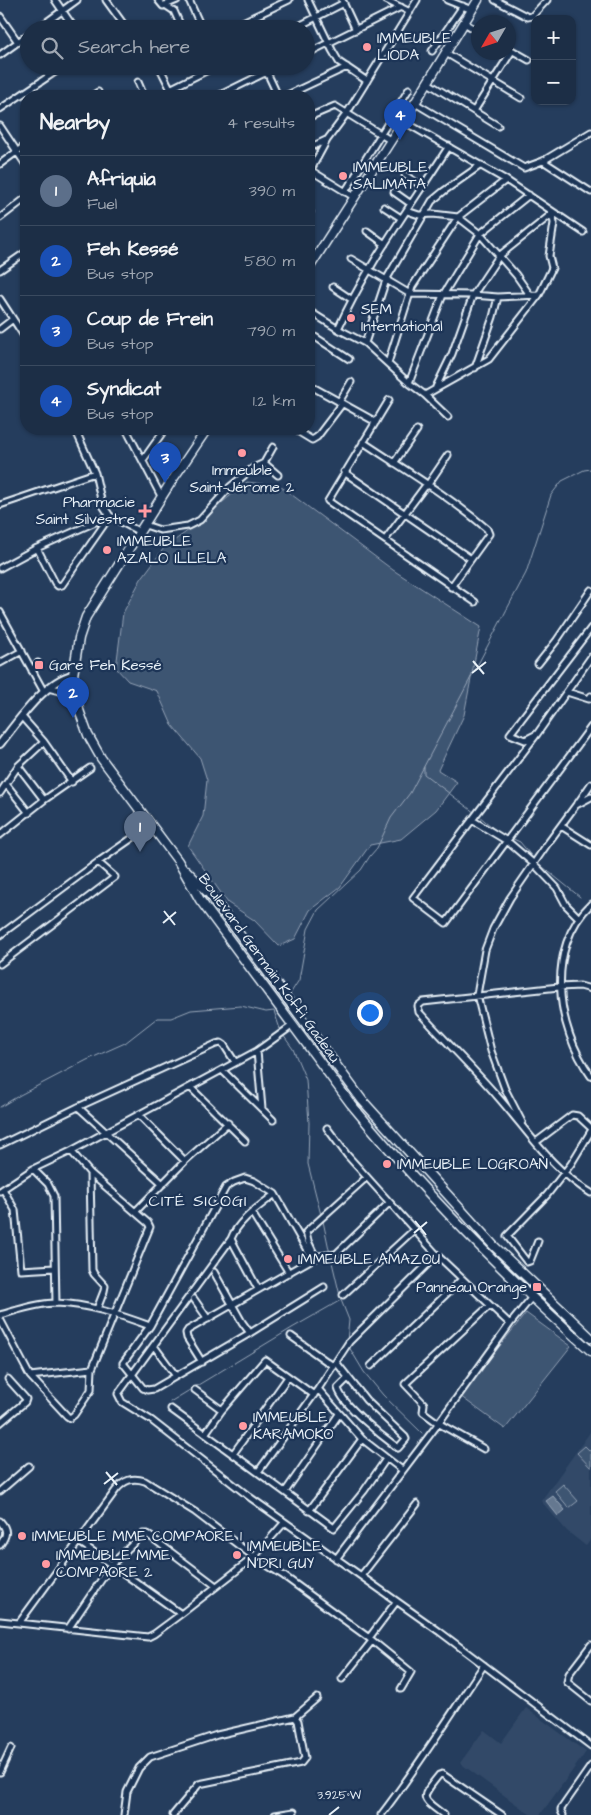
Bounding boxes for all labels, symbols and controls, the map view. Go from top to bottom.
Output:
north arrow [471,15,516,60]
map controls [531,15,576,105]
button: + [531,15,576,60]
search box [20,20,315,75]
place label: IMMEUBLE LIODA [377,28,451,66]
icon: search [38,34,66,62]
text: Search here [78,34,190,61]
marker: IMMEUBLE LIODA [361,41,373,53]
button: − [531,60,576,105]
pin: 4 [384,99,416,140]
text: Nearby [40,108,110,137]
text: 4 results [227,112,295,134]
place label: IMMEUBLE SALIMATA [353,157,427,195]
text: Afriquia [87,166,156,193]
marker: IMMEUBLE SALIMATA [337,170,349,182]
text: 1 [55,180,57,202]
text: 390 m [249,180,295,202]
text: Fuel [87,193,117,215]
text: Feh Kessé [87,236,179,263]
text: 2 [51,250,61,272]
text: 580 m [244,250,295,272]
text: Bus stop [87,263,153,285]
place label: SEM International [361,299,443,337]
text: Coup de Frein [87,306,213,333]
marker: SEM International [345,312,357,324]
text: 3 [52,320,60,342]
text: 790 m [247,320,295,342]
text: Bus stop [87,333,153,355]
text: Syndicat [87,376,161,403]
text: 4 [51,390,61,412]
text: 1.2 km [253,390,295,412]
text: Bus stop [87,403,153,425]
pin: 3 [149,442,181,483]
marker: Immeuble Saint-Jérome 2 [236,447,248,459]
place label: Immeuble Saint-Jérome 2 [190,460,295,498]
place label: Pharmacie Saint Silvestre [36,492,135,530]
marker: Pharmacie Saint Silvestre [139,505,151,517]
place label: IMMEUBLE AZALO ILLELA [117,531,227,569]
marker: IMMEUBLE AZALO ILLELA [101,544,113,556]
place label: Gare Feh Kessé [49,655,162,676]
marker: Gare Feh Kessé [33,659,45,671]
pin: 2 [57,677,89,718]
pin: 1 [124,811,156,852]
street label: Boulevard Germain Koffi Gadeau [193,869,345,1067]
your location [357,1000,383,1026]
place label: IMMEUBLE LOGROAN [397,1154,548,1175]
marker: IMMEUBLE LOGROAN [381,1158,393,1170]
district label: CITÉ SICOGI [149,1190,247,1212]
place label: IMMEUBLE AMAZOU [298,1249,440,1270]
marker: IMMEUBLE AMAZOU [282,1253,294,1265]
place label: Panneau Orange [416,1277,527,1299]
marker: Panneau Orange [531,1281,543,1293]
place label: IMMEUBLE KARAMOKO [253,1407,334,1445]
marker: IMMEUBLE KARAMOKO [237,1420,249,1432]
place label: IMMEUBLE MME COMPAORE 1 [32,1526,242,1547]
marker: IMMEUBLE MME COMPAORE 1 [16,1530,28,1542]
place label: IMMEUBLE N'DRI GUY [247,1536,321,1574]
place label: IMMEUBLE MME COMPAORE 2 [56,1545,170,1583]
marker: IMMEUBLE N'DRI GUY [231,1549,243,1561]
marker: IMMEUBLE MME COMPAORE 2 [40,1558,52,1570]
text: 3.925°W [317,1787,362,1804]

